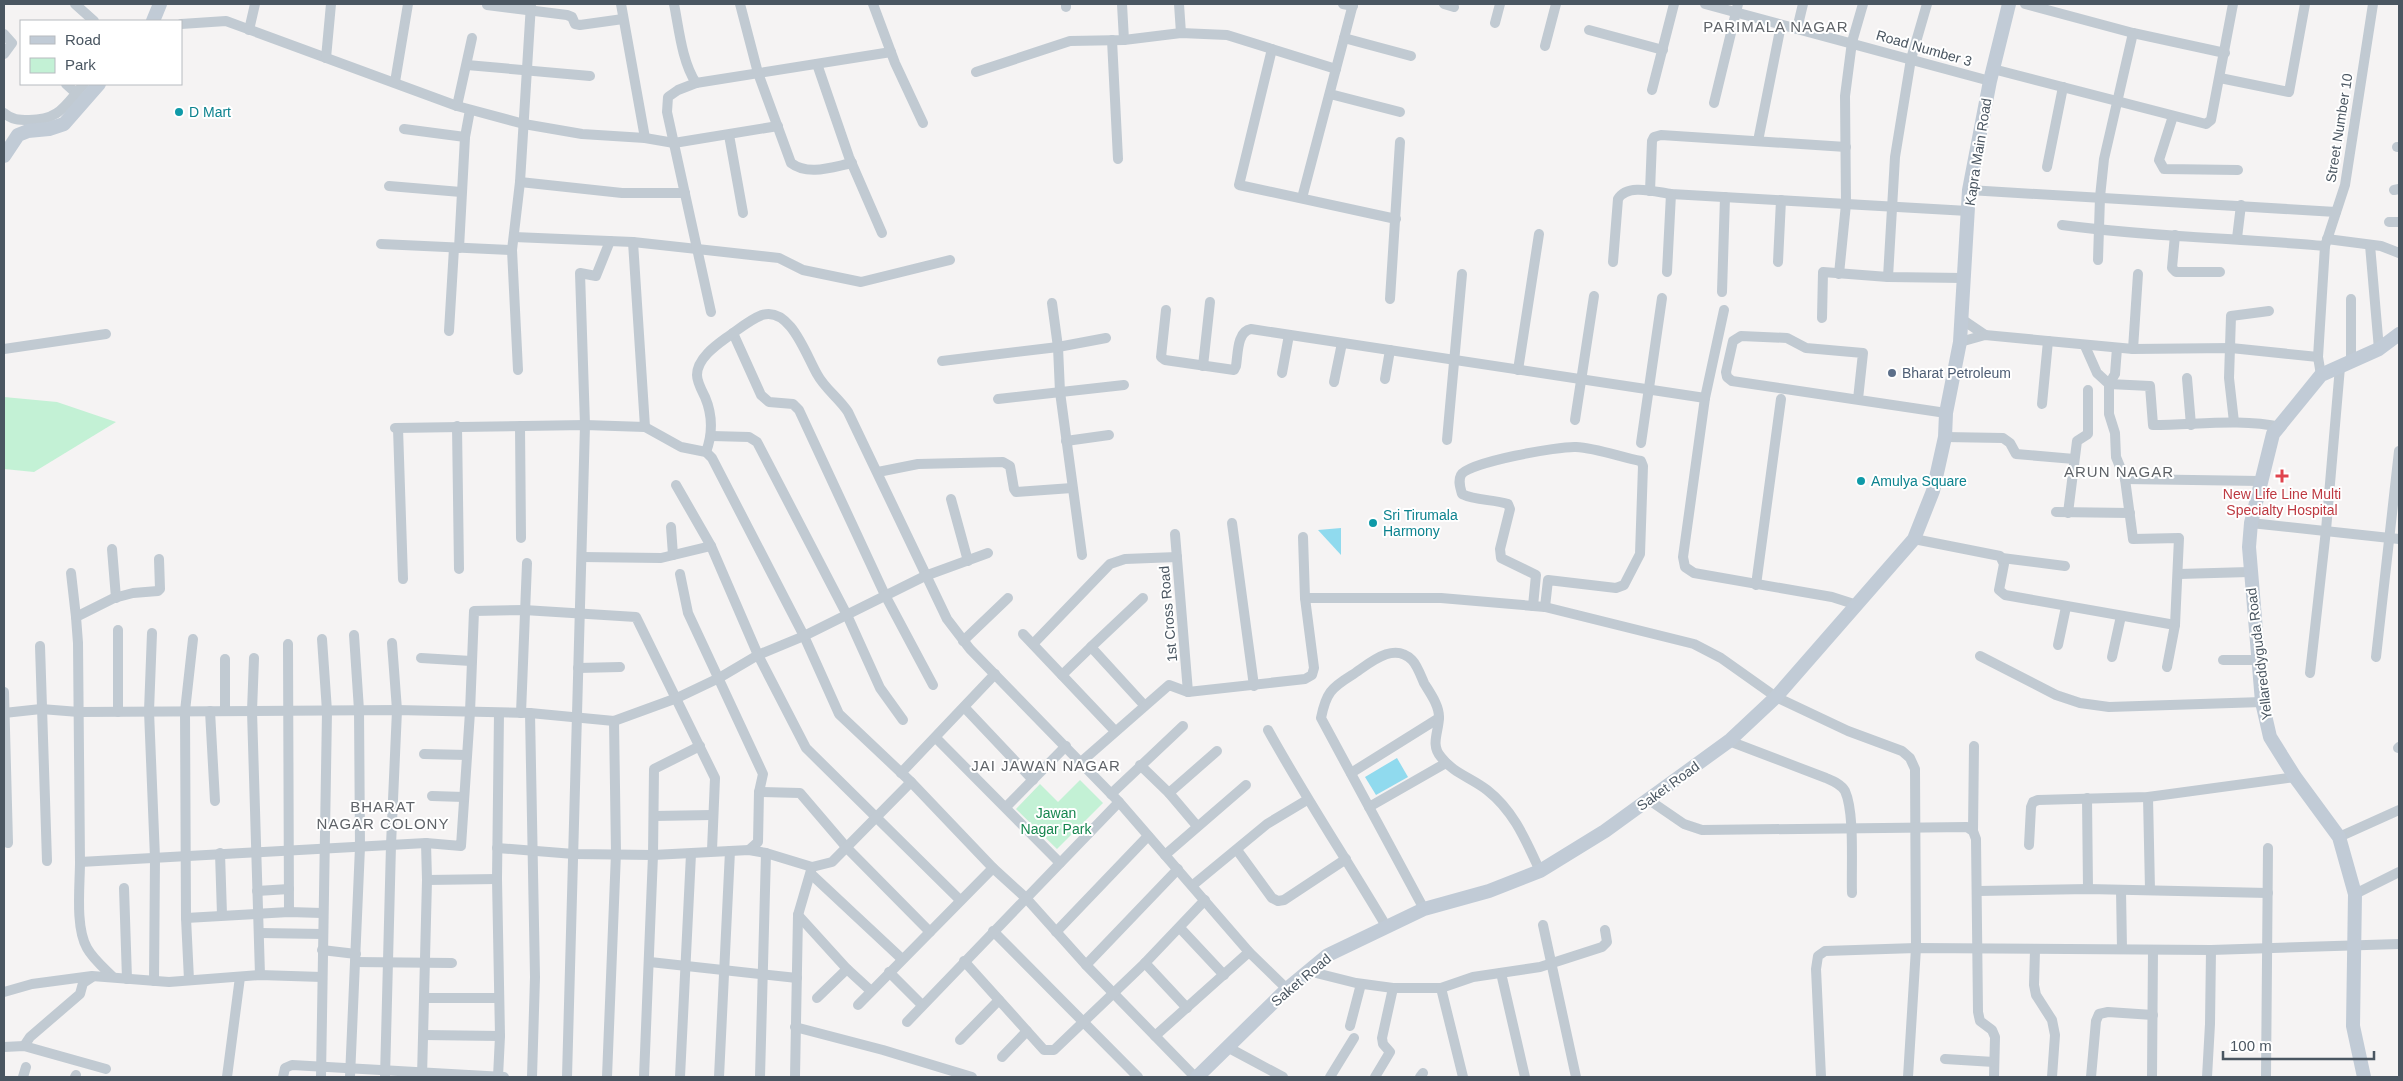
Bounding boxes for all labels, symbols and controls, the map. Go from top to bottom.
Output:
district label: PARIMALA NAGAR [1703,18,1849,35]
legend [20,20,182,85]
street label: Road Number 3 [1874,27,1974,69]
text: Road [65,31,101,48]
text: Park [65,56,96,73]
street label: Street Number 10 [2322,72,2356,184]
street label: Kapra Main Road [1962,97,1994,207]
place label: D Mart [189,104,231,120]
marker: D Mart [173,106,185,118]
place label: Bharat Petroleum [1902,365,2011,381]
marker: Bharat Petroleum [1886,367,1898,379]
district label: ARUN NAGAR [2064,463,2174,480]
marker: New Life Line Multi Specialty Hospital [2275,469,2289,483]
place label: Amulya Square [1871,473,1967,489]
marker: Amulya Square [1855,475,1867,487]
place label: New Life Line Multi Specialty Hospital [2223,486,2341,518]
place label: Sri Tirumala Harmony [1383,507,1458,539]
marker: Sri Tirumala Harmony [1367,517,1379,529]
street label: 1st Cross Road [1156,565,1180,663]
street label: Yellareddyguda Road [2243,587,2275,721]
district label: JAI JAWAN NAGAR [971,757,1121,774]
street label: Saket Road [1634,758,1702,814]
district label: BHARAT NAGAR COLONY [317,798,449,832]
park label: Jawan Nagar Park [1021,805,1092,837]
street label: Saket Road [1268,950,1334,1010]
scale bar [2223,1028,2374,1060]
text: 100 m [2230,1037,2272,1054]

